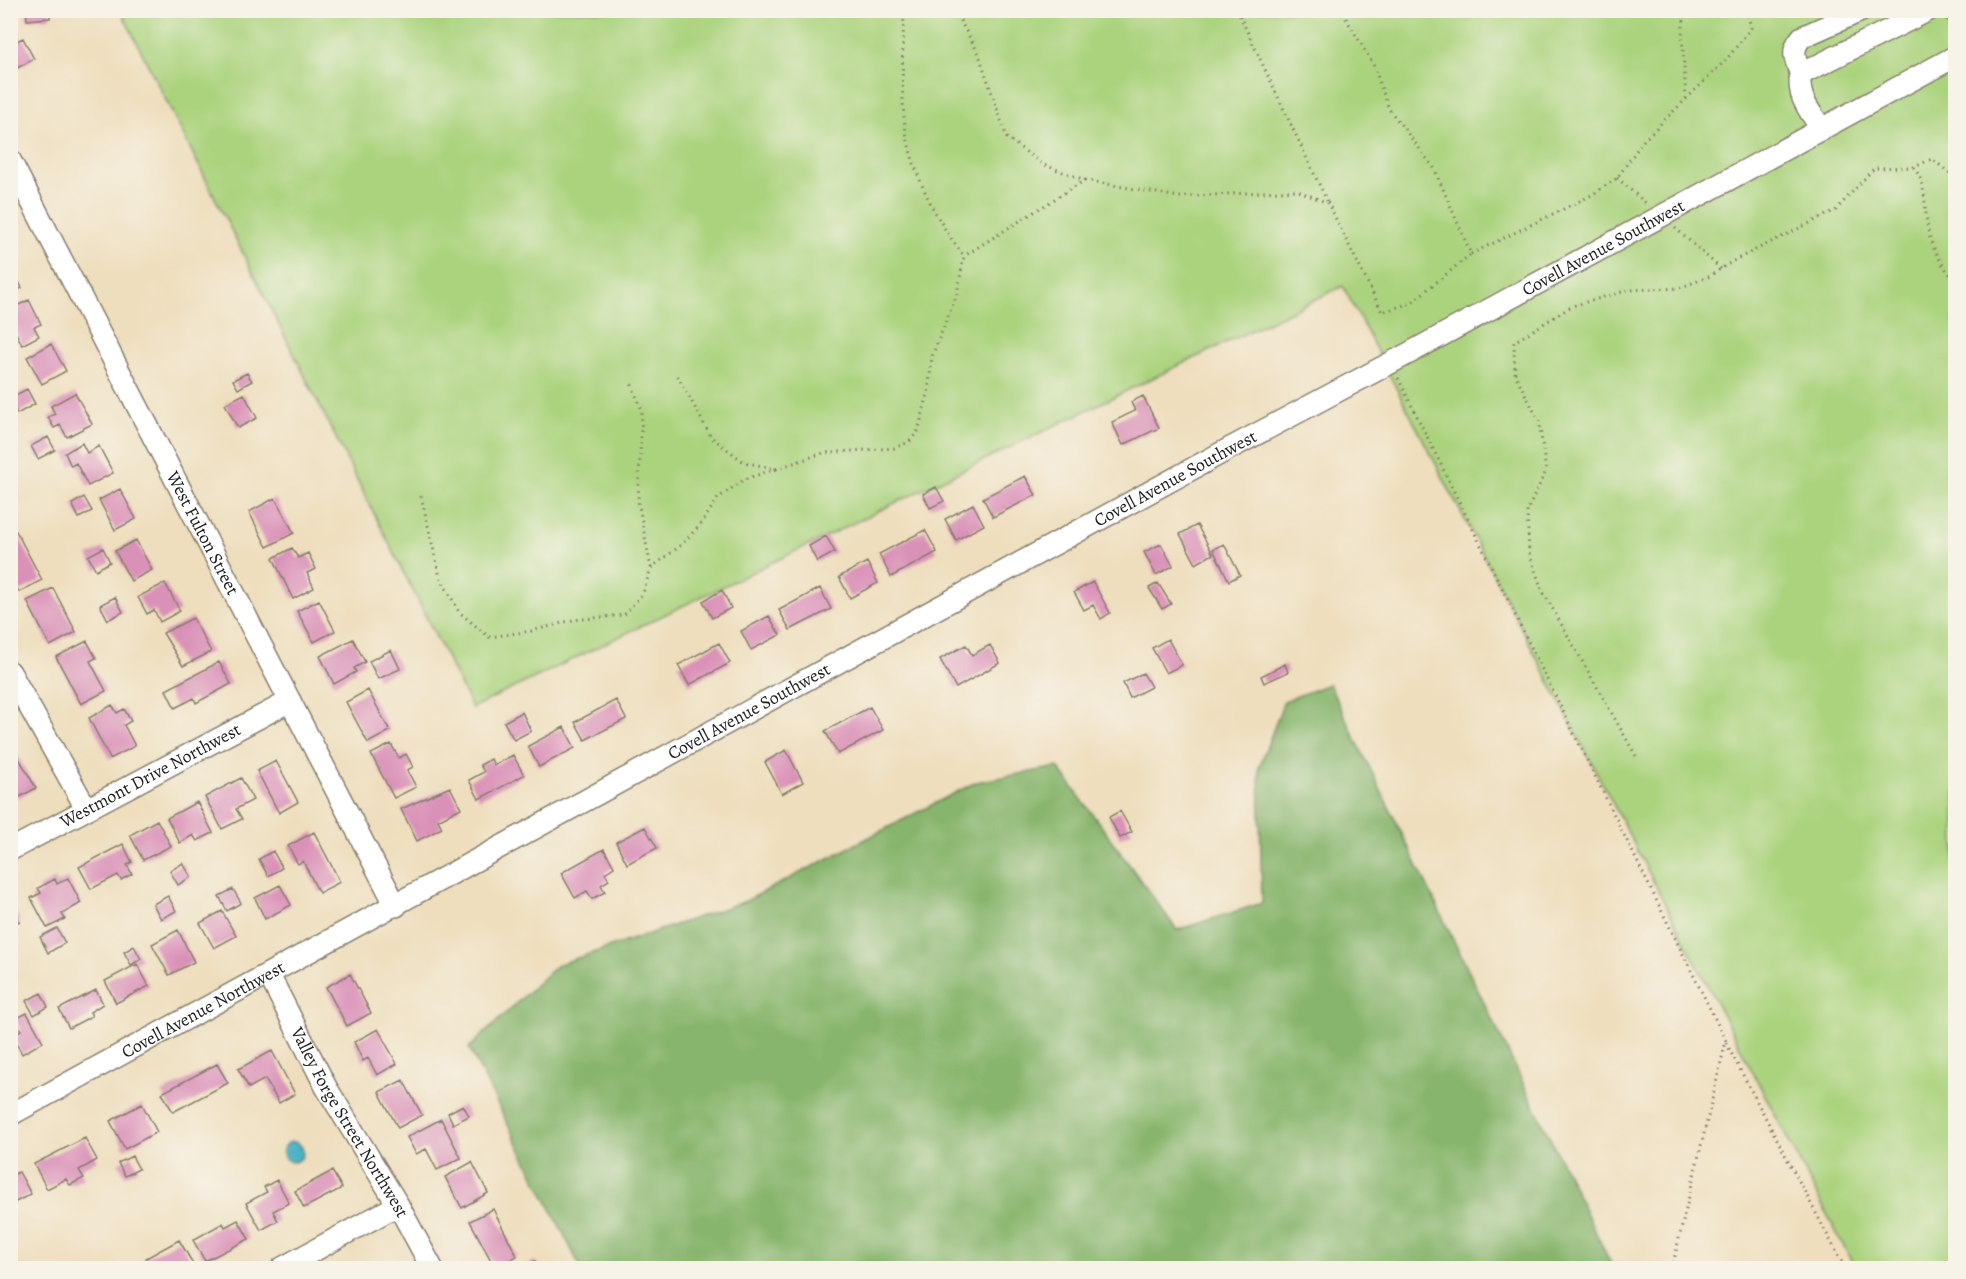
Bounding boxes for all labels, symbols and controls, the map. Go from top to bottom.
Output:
street label: Covell Avenue Southwest [1518,194,1689,302]
street label: Covell Avenue Southwest [1090,424,1261,532]
street label: West Fulton Street [161,466,245,599]
street label: Covell Avenue Southwest [663,657,834,765]
street label: Westmont Drive Northwest [55,717,245,834]
street label: Covell Avenue Northwest [117,955,289,1064]
street label: Valley Forge Street Northwest [285,1022,414,1222]

